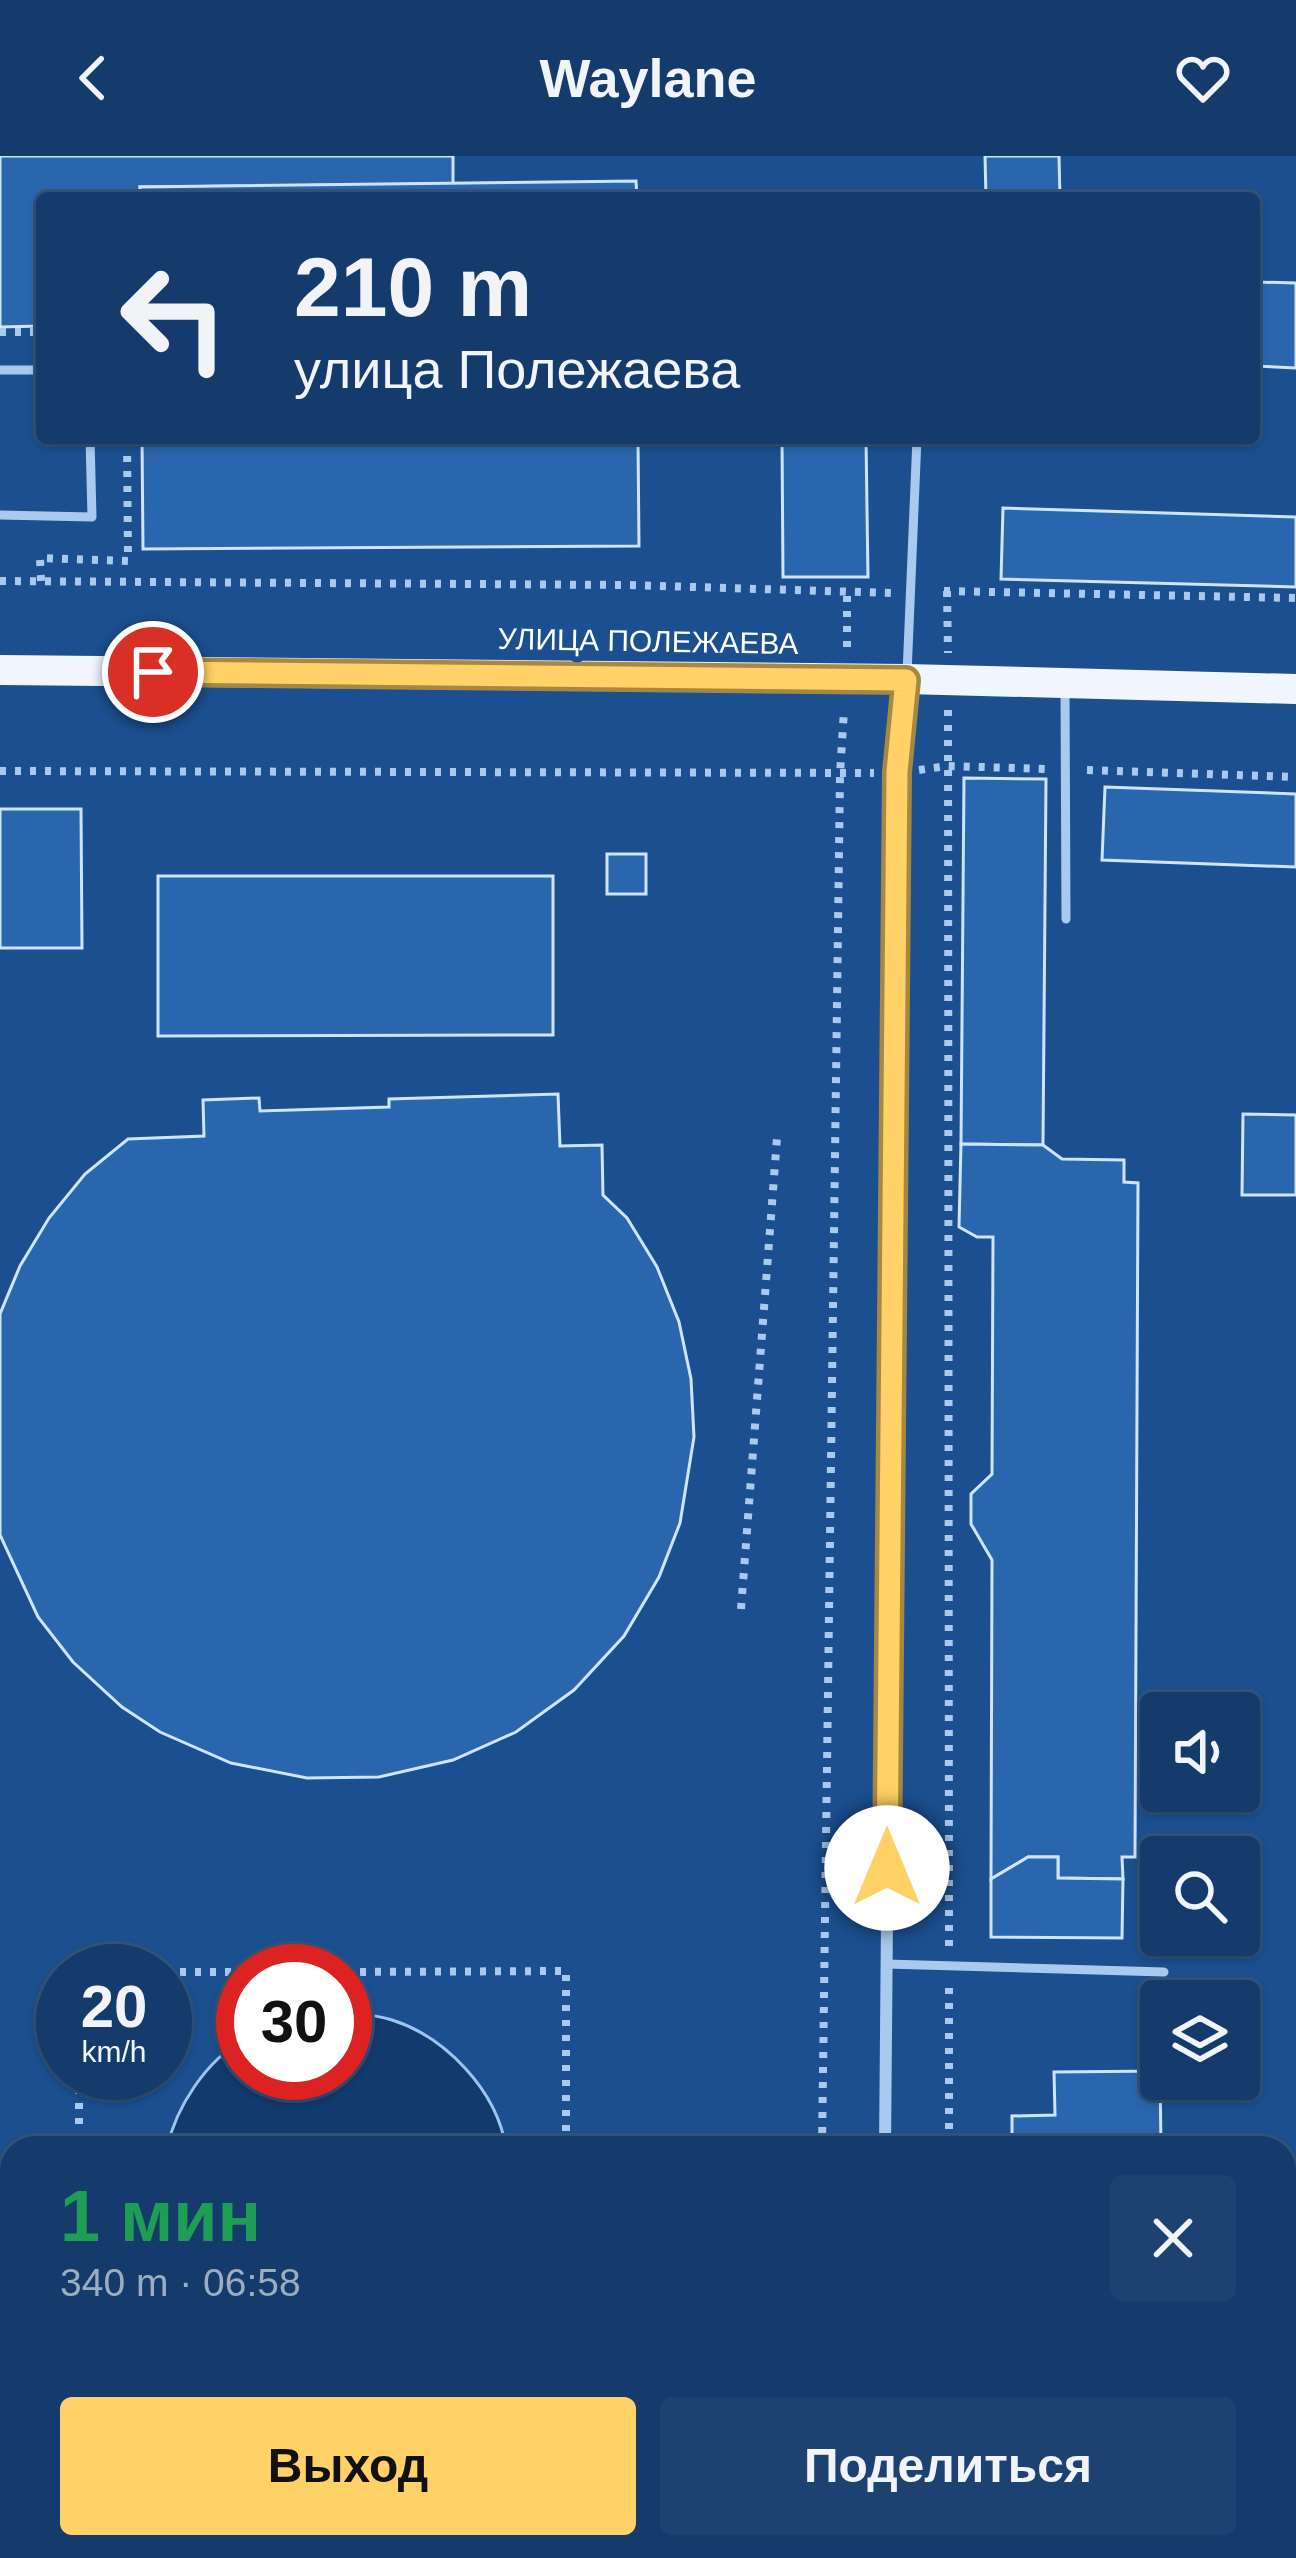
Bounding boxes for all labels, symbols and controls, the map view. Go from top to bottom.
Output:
icon: back [60,45,126,111]
icon: heart [1170,45,1236,111]
text: Waylane [539,48,757,108]
icon: left [96,240,252,396]
text: 210 m [294,240,532,334]
text: улица Полежаева [294,339,740,399]
pin [102,621,204,723]
street label: УЛИЦА ПОЛЕЖАЕВА [497,622,799,660]
icon: arrive [120,639,186,705]
map controls [1140,1692,1260,2100]
button: sound [1140,1692,1260,1812]
position arrow [824,1805,950,1931]
button: search [1140,1836,1260,1956]
speed limit sign: 30 [216,1944,372,2100]
text: 20 [81,1973,147,2040]
button: layers [1140,1980,1260,2100]
text: km/h [81,2035,147,2068]
button: close [1110,2175,1236,2301]
text: 1 мин [60,2176,261,2256]
text: 340 m · 06:58 [60,2261,301,2304]
button: Выход [60,2397,636,2535]
button: Поделиться [660,2397,1236,2535]

